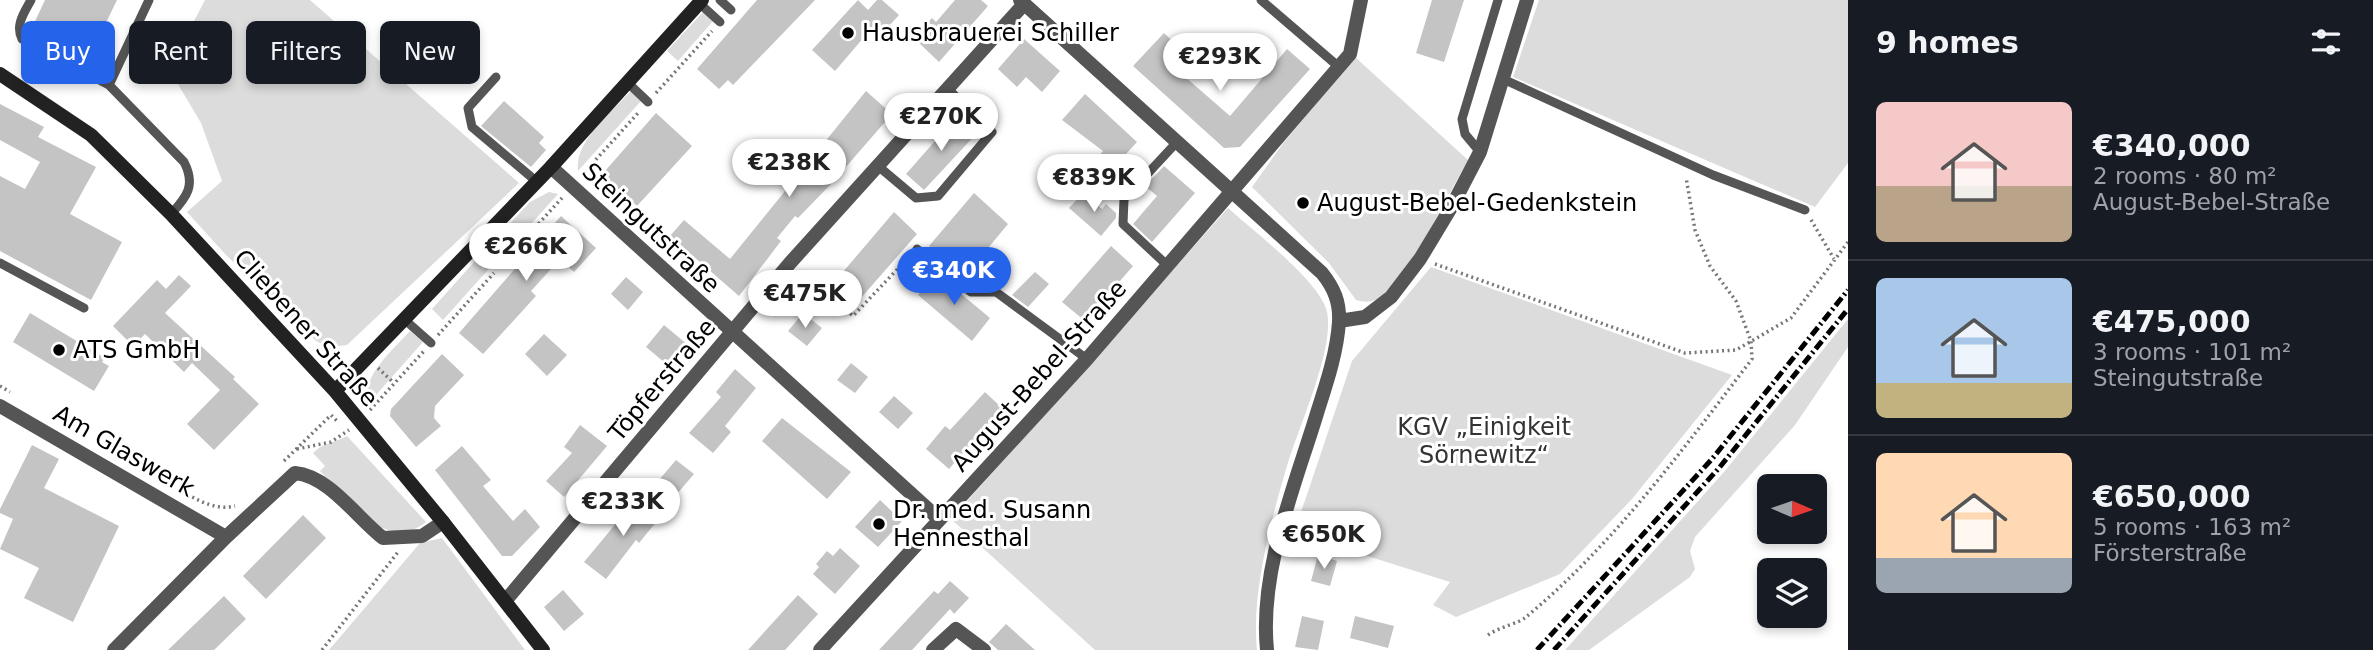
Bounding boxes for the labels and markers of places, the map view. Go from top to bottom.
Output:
place label: Hausbrauerei Schiller [862,19,1119,47]
marker: Hausbrauerei Schiller [840,25,856,41]
pin: €293K [1171,34,1269,93]
pin: €270K [892,94,990,153]
pin: €238K [740,140,838,199]
pin: €839K [1045,154,1143,214]
place label: August-Bebel-Gedenkstein [1317,189,1637,217]
marker: August-Bebel-Gedenkstein [1295,195,1311,211]
pin: €266K [477,224,575,283]
pin: €340K [905,247,1003,307]
pin: €475K [756,270,854,330]
place label: ATS GmbH [73,336,200,364]
marker: ATS GmbH [51,342,67,358]
pin: €233K [574,478,672,538]
place label: Dr. med. Susann Hennesthal [893,496,1091,552]
pin: €650K [1275,512,1373,571]
marker: Dr. med. Susann Hennesthal [871,516,887,532]

